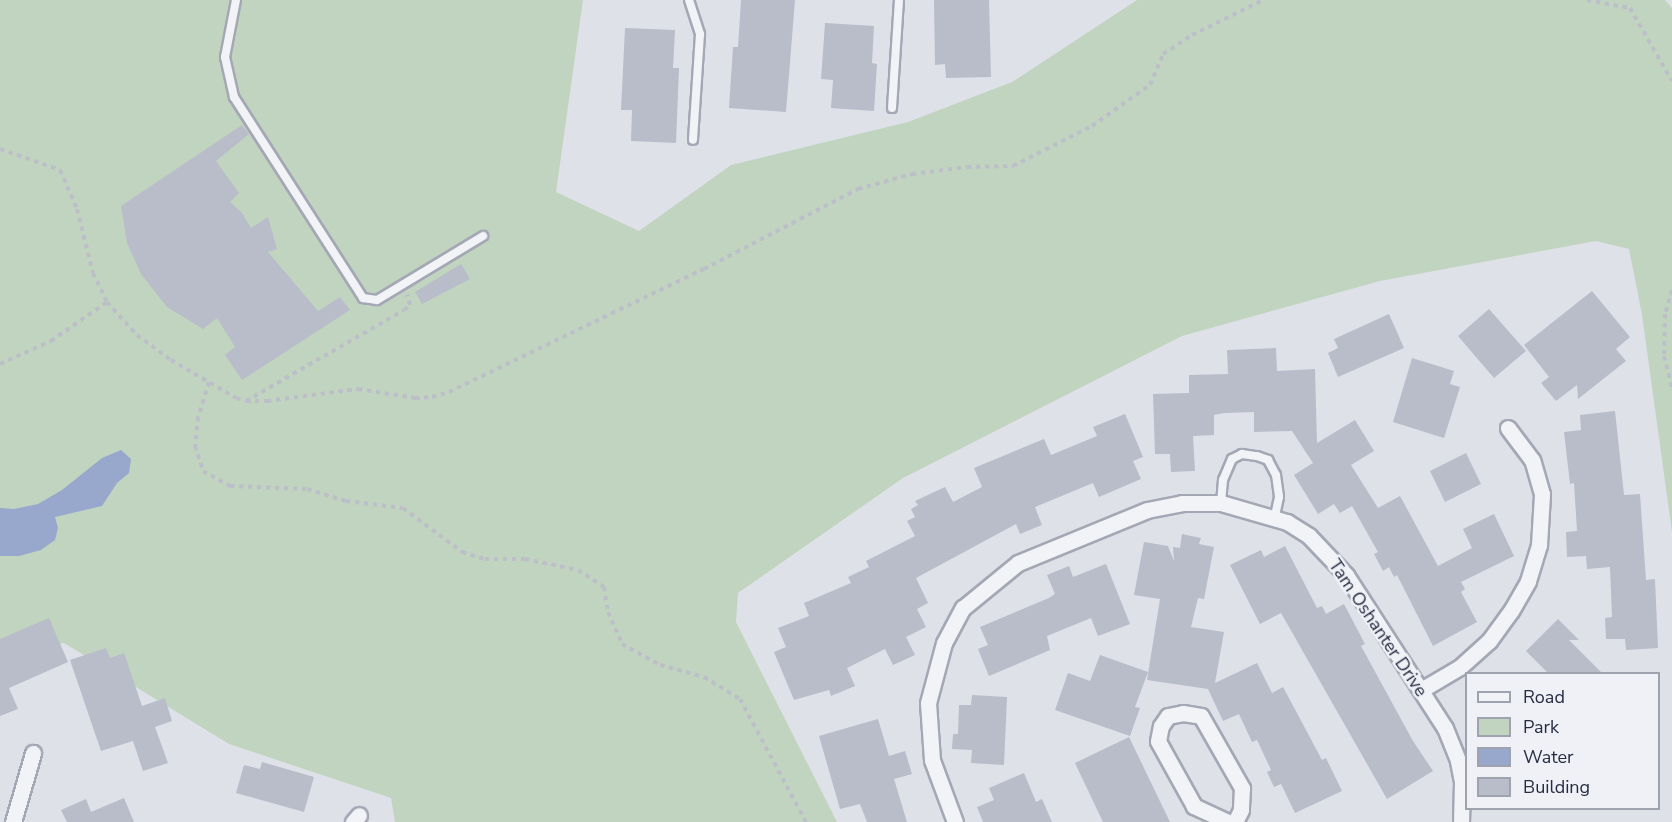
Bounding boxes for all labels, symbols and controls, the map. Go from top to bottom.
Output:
street label: Tam Oshanter Drive [1324,555,1432,701]
legend [1465,672,1660,810]
text: Road [1523,685,1565,709]
text: Park [1523,715,1559,739]
text: Water [1523,745,1574,769]
text: Building [1523,775,1590,799]

